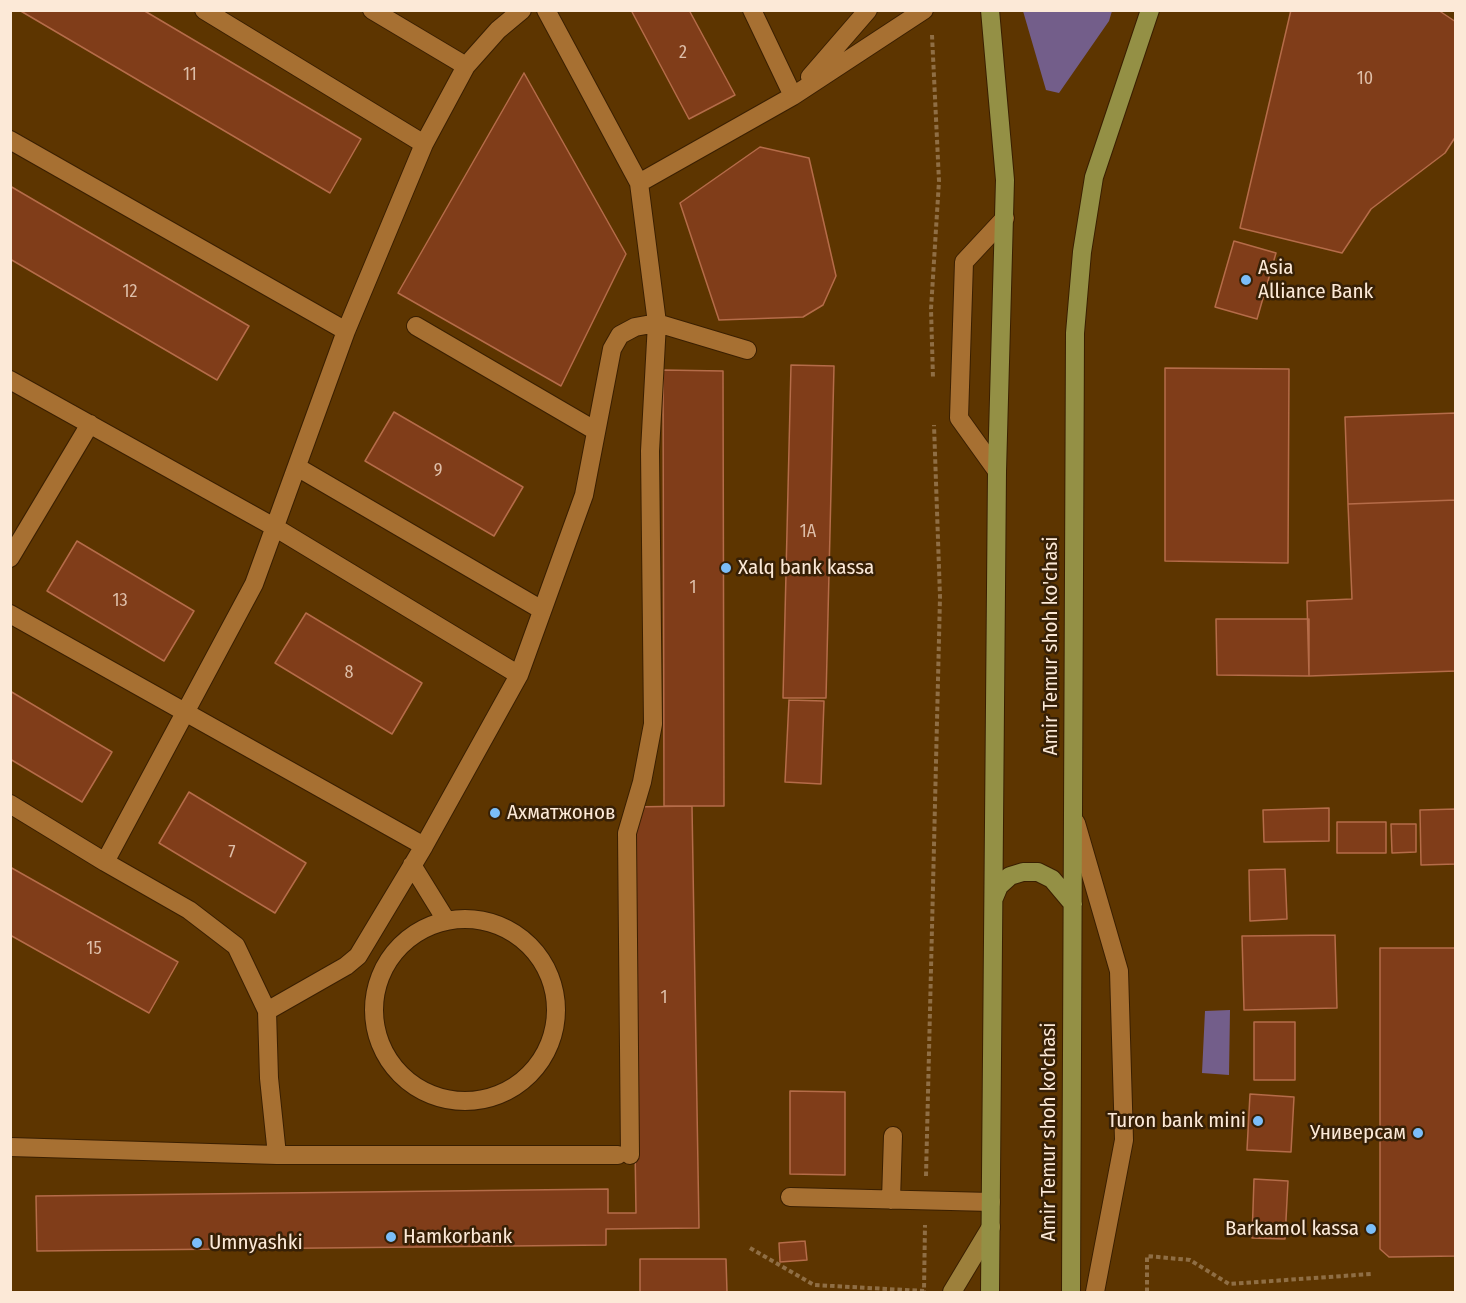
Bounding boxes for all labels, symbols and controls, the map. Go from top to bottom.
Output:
house number: 2 [679,42,687,64]
house number: 11 [183,64,197,86]
house number: 10 [1357,68,1373,90]
place label: Asia Alliance Bank [1258,255,1373,305]
marker: Asia Alliance Bank [1239,273,1253,287]
house number: 12 [123,281,137,303]
house number: 9 [434,460,442,482]
house number: 1А [800,521,816,543]
street label: Amir Temur shoh ko'chasi [1038,536,1064,756]
place label: Xalq bank kassa [738,555,874,581]
marker: Xalq bank kassa [719,561,733,575]
house number: 1 [689,577,697,599]
house number: 13 [112,590,128,612]
house number: 8 [345,662,353,684]
place label: Ахматжонов [507,800,616,826]
marker: Ахматжонов [488,806,502,820]
house number: 7 [228,842,236,864]
house number: 15 [86,938,102,960]
house number: 1 [660,987,668,1009]
street label: Amir Temur shoh ko'chasi [1036,1022,1062,1242]
place label: Turon bank mini [1107,1108,1246,1134]
marker: Turon bank mini [1251,1114,1265,1128]
place label: Универсам [1310,1120,1406,1146]
marker: Универсам [1411,1126,1425,1140]
place label: Barkamol kassa [1225,1216,1359,1242]
marker: Barkamol kassa [1364,1222,1378,1236]
place label: Hamkorbank [403,1224,512,1250]
place label: Umnyashki [209,1230,303,1256]
marker: Hamkorbank [384,1230,398,1244]
marker: Umnyashki [190,1236,204,1250]

